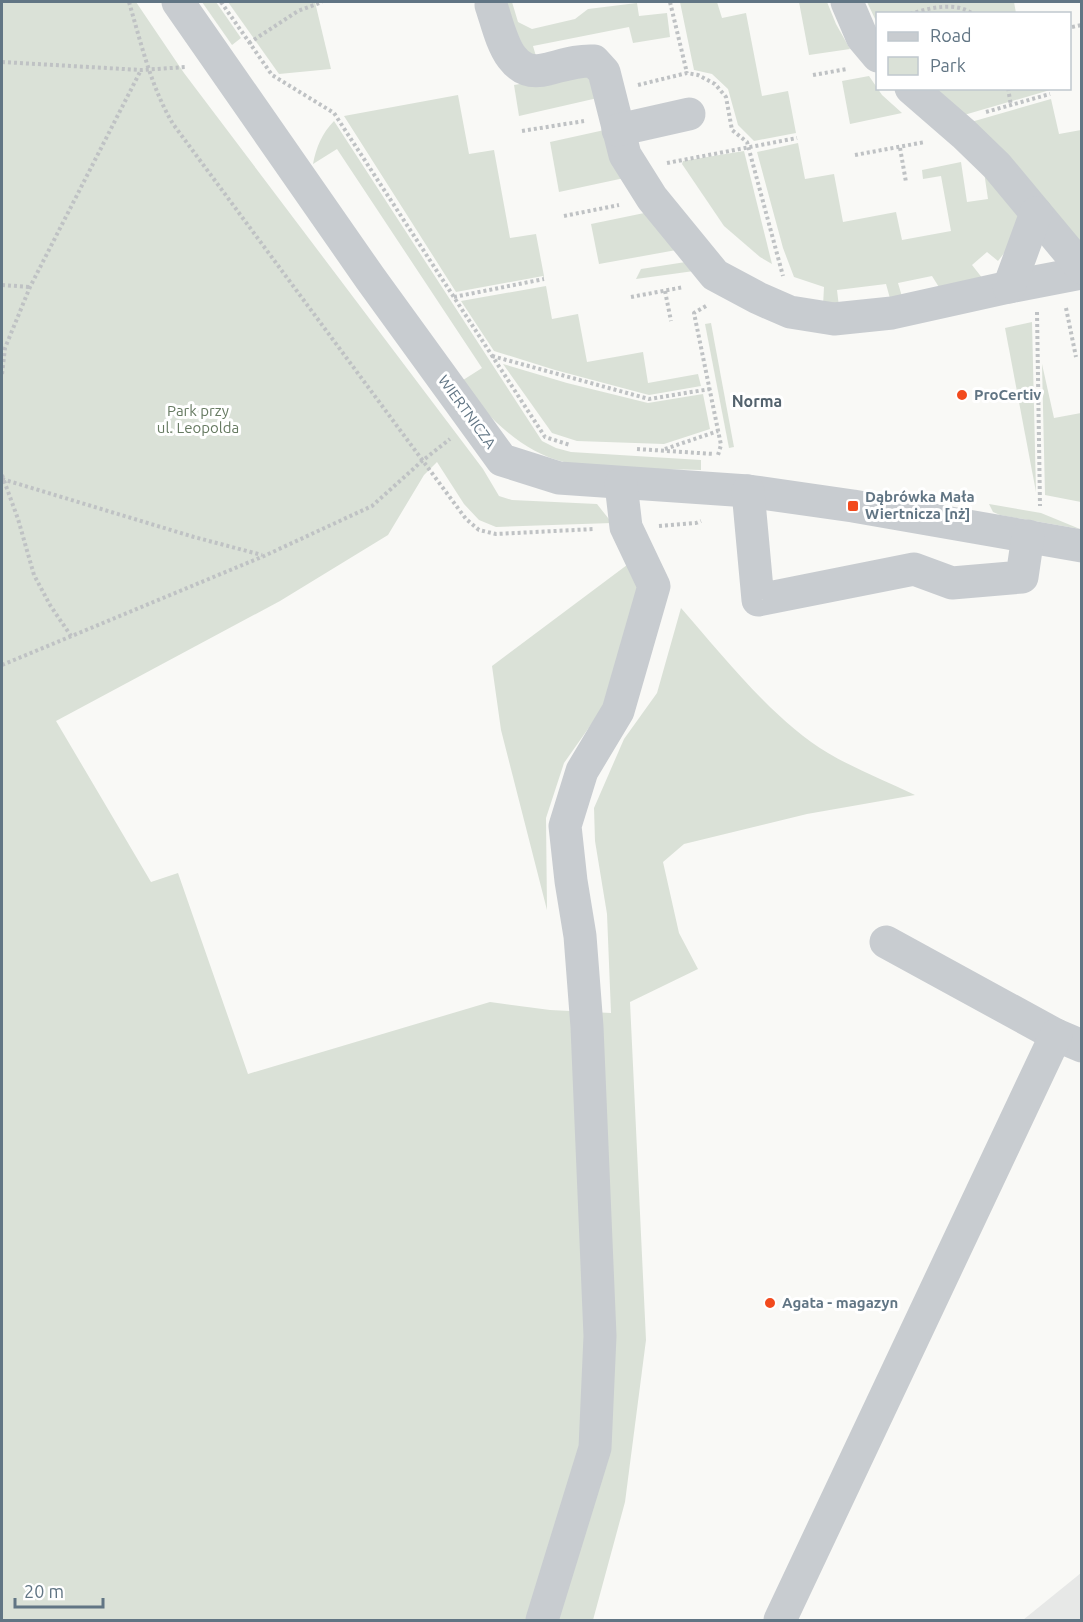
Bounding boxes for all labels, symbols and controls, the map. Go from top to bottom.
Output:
legend [876,12,1071,90]
text: Road [930,25,972,45]
text: Park [930,55,966,75]
street label: WIERTNICZA [435,372,500,452]
place label: ProCertiv [974,386,1041,403]
marker: ProCertiv [955,388,969,402]
district label: Norma [732,392,782,410]
park label: Park przy ul. Leopolda [157,402,239,436]
place label: Dąbrówka Mała Wiertnicza [nż] [865,488,975,522]
marker: Dąbrówka Mała Wiertnicza [nż] [846,499,860,513]
place label: Agata - magazyn [782,1294,898,1311]
marker: Agata - magazyn [763,1296,777,1310]
scale bar [15,1571,104,1609]
text: 20 m [24,1581,64,1601]

